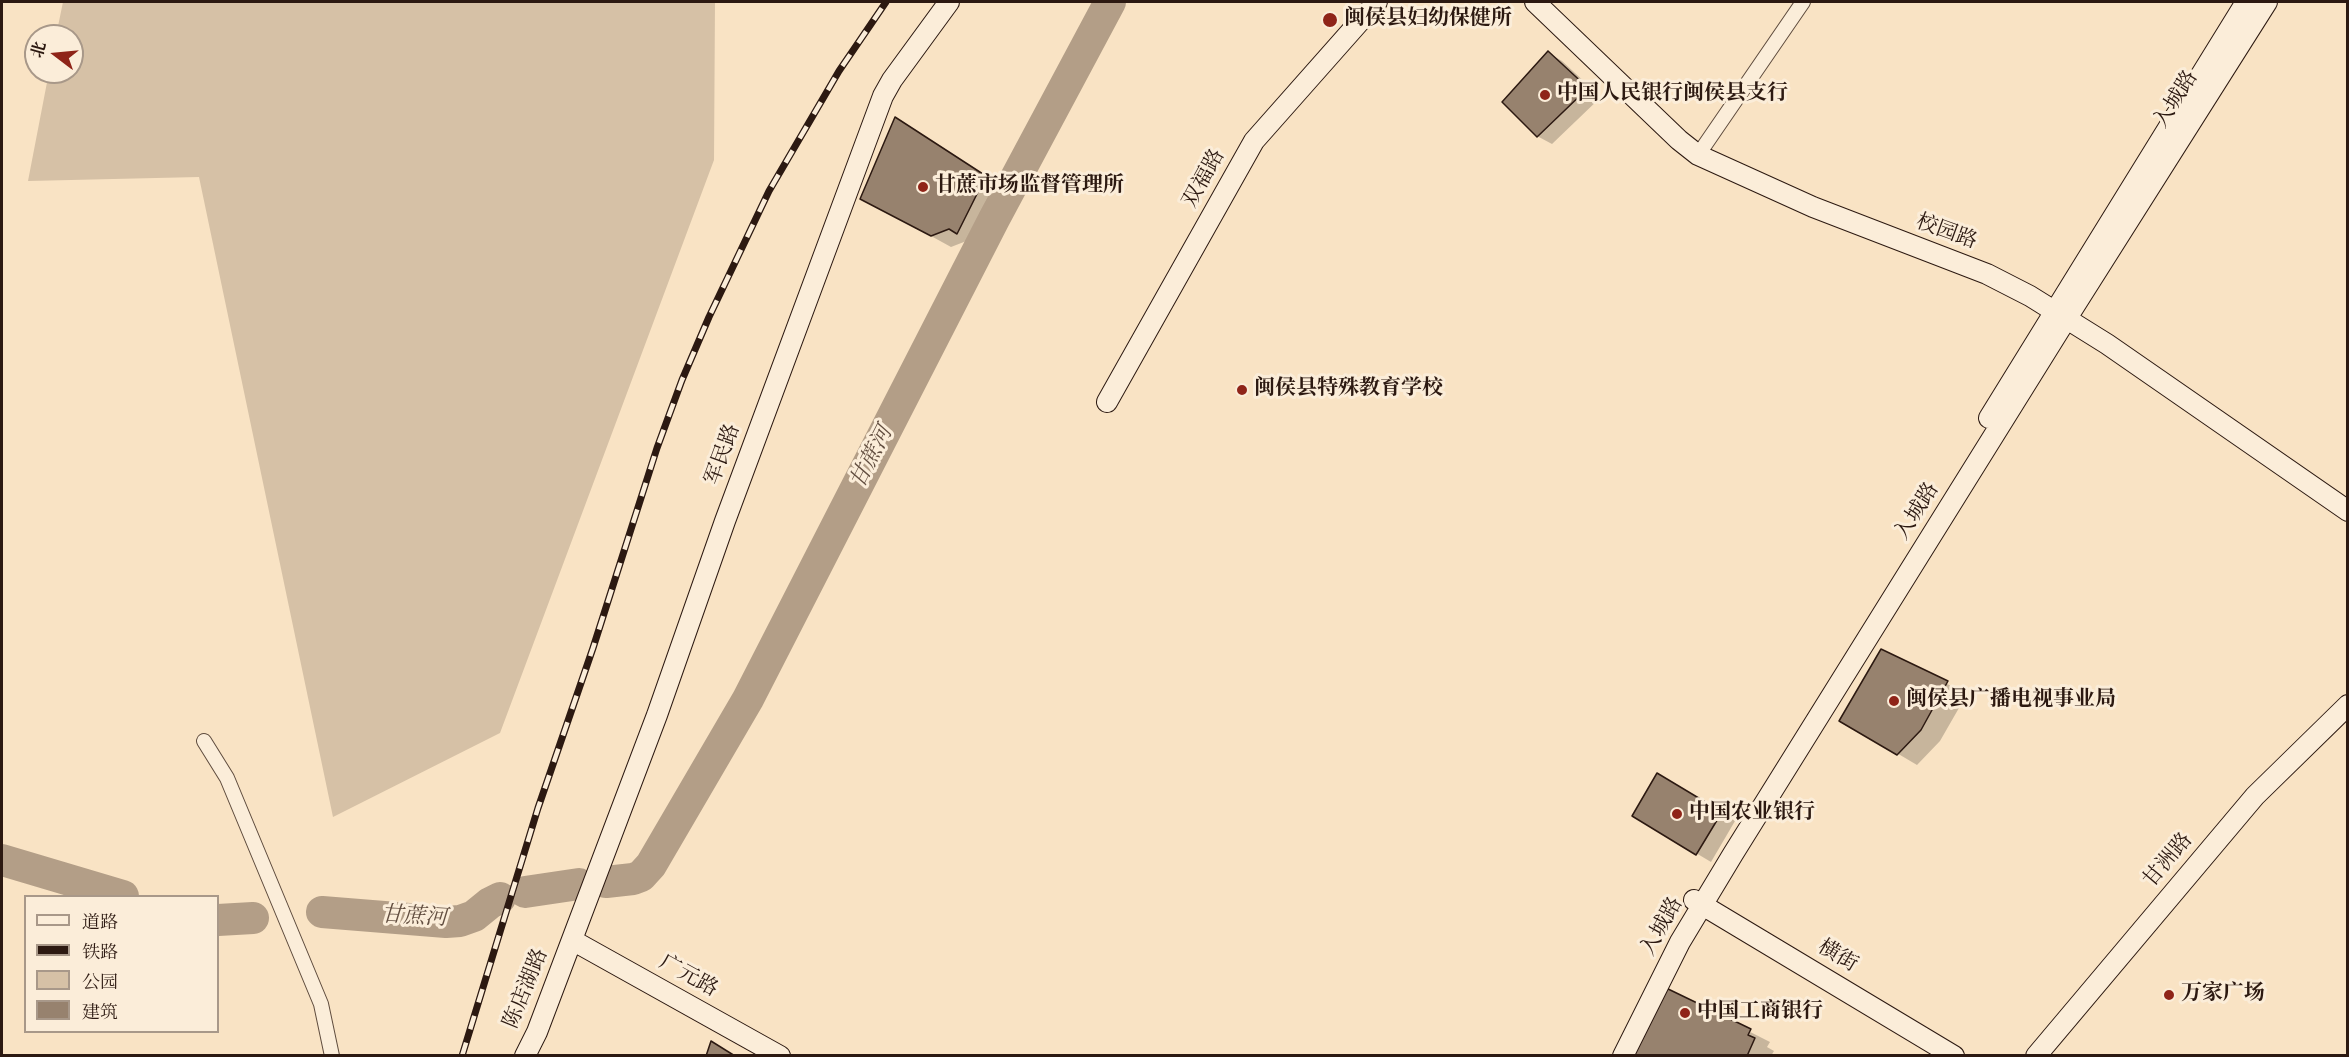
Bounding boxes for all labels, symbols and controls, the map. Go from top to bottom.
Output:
place label: 闽侯县妇幼保健所 [1344,7,1512,33]
marker: 闽侯县妇幼保健所 [1321,11,1339,29]
north arrow [24,24,84,84]
text: 北 [27,39,50,60]
street label: 入城路 [2150,67,2204,133]
place label: 中国人民银行闽侯县支行 [1557,82,1788,108]
marker: 中国人民银行闽侯县支行 [1538,88,1552,102]
street label: 双福路 [1179,145,1231,213]
place label: 甘蔗市场监督管理所 [935,174,1124,200]
marker: 甘蔗市场监督管理所 [916,180,930,194]
street label: 校园路 [1912,210,1980,256]
place label: 闽侯县特殊教育学校 [1254,377,1443,403]
marker: 闽侯县特殊教育学校 [1235,383,1249,397]
street label: 军民路 [701,421,747,489]
water label: 甘蔗河 [846,423,900,493]
street label: 入城路 [1891,479,1945,545]
place label: 闽侯县广播电视事业局 [1906,688,2116,714]
marker: 闽侯县广播电视事业局 [1887,694,1901,708]
place label: 中国农业银行 [1689,801,1815,827]
marker: 中国农业银行 [1670,807,1684,821]
street label: 甘洲路 [2139,829,2199,893]
street label: 入城路 [1637,893,1689,961]
legend [24,895,219,1033]
water label: 甘蔗河 [380,903,448,933]
text: 道路 [82,912,118,934]
street label: 横街 [1813,935,1861,979]
text: 铁路 [82,942,118,964]
street label: 陈店湖路 [500,945,554,1033]
street label: 广元路 [654,951,722,1003]
text: 公园 [82,972,118,994]
place label: 万家广场 [2181,982,2265,1008]
marker: 万家广场 [2162,988,2176,1002]
place label: 中国工商银行 [1697,1000,1823,1026]
text: 建筑 [82,1002,118,1024]
marker: 中国工商银行 [1678,1006,1692,1020]

